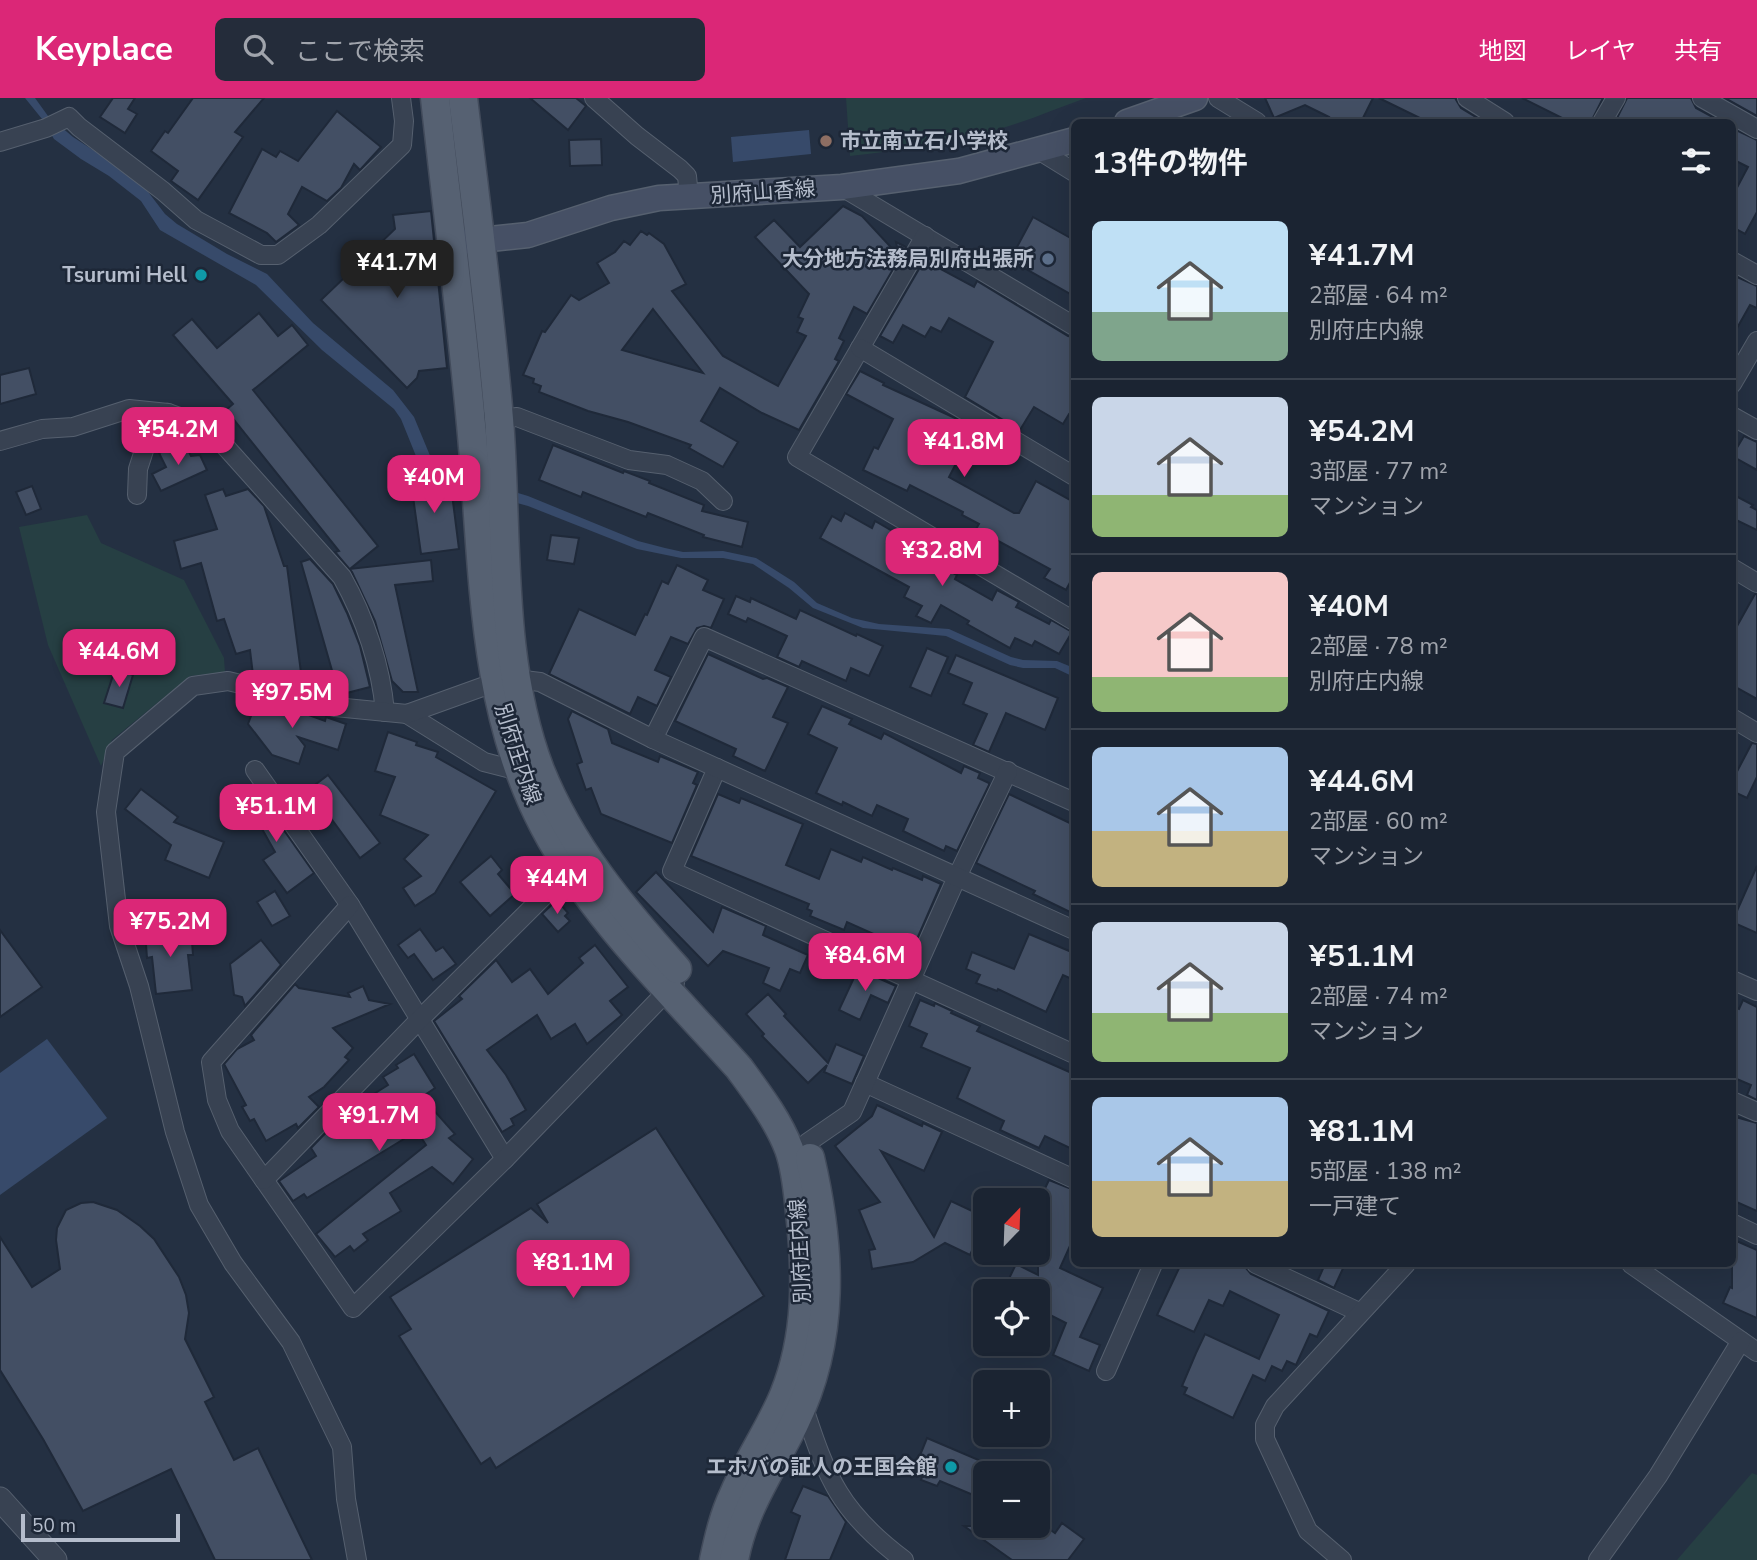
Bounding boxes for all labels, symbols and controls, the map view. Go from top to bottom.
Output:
search box [215,18,705,81]
text: Keyplace [35,27,173,72]
icon: search [239,30,277,68]
text: ここで検索 [295,34,425,69]
text: 地図 [1479,35,1527,67]
text: レイヤ [1565,35,1636,67]
text: 共有 [1674,35,1722,67]
place label: 市立南立石小学校 [840,127,1008,155]
marker: 市立南立石小学校 [818,133,834,149]
icon: filters [1677,142,1715,180]
text: 13件の物件 [1092,143,1248,184]
street label: 別府山香線 [710,174,816,210]
text: ¥41.7M [1309,235,1414,276]
pin: ¥41.7M [340,240,454,300]
place label: 大分地方法務局別府出張所 [782,245,1034,273]
text: ¥41.7M [357,247,437,278]
icon: home [1148,249,1232,333]
marker: 大分地方法務局別府出張所 [1040,251,1056,267]
place label: Tsurumi Hell [62,261,187,289]
marker: Tsurumi Hell [193,267,209,283]
text: 2部屋 · 64 m² [1309,280,1448,311]
text: 別府庄内線 [1309,315,1424,346]
pin: ¥54.2M [121,408,235,467]
text: ¥54.2M [1309,411,1414,452]
text: ¥54.2M [138,414,218,445]
pin: ¥41.8M [907,420,1021,479]
icon: home [1148,425,1232,509]
text: ¥41.8M [924,426,1004,457]
pin: ¥40M [393,456,475,515]
text: 3部屋 · 77 m² [1309,456,1448,487]
text: ¥40M [403,462,465,493]
text: マンション [1309,491,1424,522]
pin: ¥32.8M [885,528,999,588]
text: ¥32.8M [902,535,982,566]
text: ¥40M [1309,586,1389,627]
icon: home [1148,600,1232,684]
pin: ¥44.6M [62,630,176,689]
text: 2部屋 · 78 m² [1309,631,1448,662]
text: ¥44.6M [79,636,159,667]
text: 別府庄内線 [1309,666,1424,697]
pin: ¥97.5M [235,670,349,730]
text: ¥97.5M [252,677,332,708]
street label: 別府庄内線 [488,700,548,808]
text: ¥44.6M [1309,761,1414,802]
icon: home [1148,775,1232,859]
pin: ¥51.1M [219,784,333,844]
text: ¥51.1M [236,791,316,822]
text: 2部屋 · 60 m² [1309,806,1448,837]
text: マンション [1309,841,1424,872]
pin: ¥44M [516,856,598,916]
text: ¥44M [526,863,588,894]
pin: ¥75.2M [113,900,227,959]
text: ¥75.2M [130,906,210,937]
pin: ¥84.6M [808,934,922,993]
text: ¥51.1M [1309,936,1414,977]
text: ¥84.6M [825,940,905,971]
icon: home [1148,950,1232,1034]
text: 2部屋 · 74 m² [1309,981,1448,1012]
text: マンション [1309,1016,1424,1047]
pin: ¥91.7M [322,1094,436,1153]
text: ¥91.7M [339,1100,419,1131]
text: ¥81.1M [1309,1111,1414,1152]
icon: home [1148,1125,1232,1209]
text: 5部屋 · 138 m² [1309,1156,1462,1187]
north arrow [973,1188,1050,1265]
map controls [973,1188,1050,1538]
text: 一戸建て [1309,1191,1401,1222]
street label: 別府庄内線 [783,1198,817,1304]
pin: ¥81.1M [516,1240,630,1300]
text: ¥81.1M [533,1247,613,1278]
button: locate [973,1279,1050,1356]
button: + [973,1370,1050,1447]
place label: エホバの証人の王国会館 [706,1453,937,1481]
marker: エホバの証人の王国会館 [943,1459,959,1475]
button: − [973,1461,1050,1538]
scale bar [21,1511,180,1543]
text: 50 m [32,1513,76,1539]

